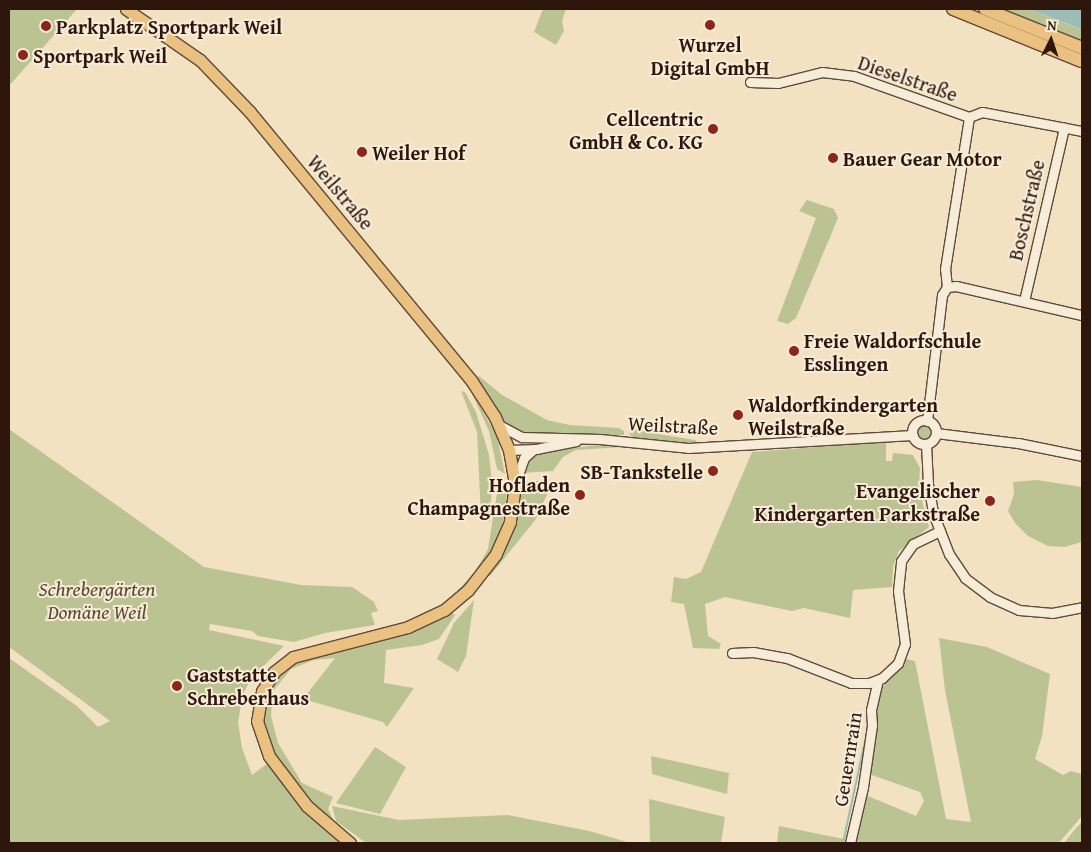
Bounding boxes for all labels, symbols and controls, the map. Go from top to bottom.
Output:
place label: Parkplatz Sportpark Weil [56,14,282,38]
north arrow [1026,15,1076,65]
text: N [1047,15,1057,35]
marker: Wurzel Digital GmbH [704,19,716,31]
marker: Parkplatz Sportpark Weil [40,20,52,32]
place label: Wurzel Digital GmbH [651,33,769,80]
place label: Sportpark Weil [33,43,167,67]
marker: Sportpark Weil [17,49,29,61]
street label: Dieselstraße [855,50,961,106]
place label: Cellcentric GmbH & Co. KG [569,106,703,153]
marker: Cellcentric GmbH & Co. KG [707,123,719,135]
place label: Weiler Hof [372,140,465,164]
marker: Weiler Hof [356,146,368,158]
place label: Bauer Gear Motor [843,146,1002,170]
street label: Weilstraße [303,150,379,234]
marker: Bauer Gear Motor [827,152,839,164]
street label: Boschstraße [1003,157,1049,263]
place label: Freie Waldorfschule Esslingen [804,328,981,375]
marker: Freie Waldorfschule Esslingen [788,345,800,357]
place label: Waldorfkindergarten Weilstraße [748,392,938,439]
marker: Waldorfkindergarten Weilstraße [732,409,744,421]
street label: Weilstraße [627,411,719,439]
place label: SB-Tankstelle [580,459,703,483]
marker: SB-Tankstelle [707,465,719,477]
place label: Hofladen Champagnestraße [407,472,570,519]
place label: Evangelischer Kindergarten Parkstraße [755,478,980,525]
marker: Hofladen Champagnestraße [574,489,586,501]
marker: Evangelischer Kindergarten Parkstraße [984,495,996,507]
park label: Schrebergärten Domäne Weil [39,576,155,623]
place label: Gaststatte Schreberhaus [187,662,309,709]
marker: Gaststatte Schreberhaus [171,680,183,692]
street label: Geuernrain [828,710,866,808]

